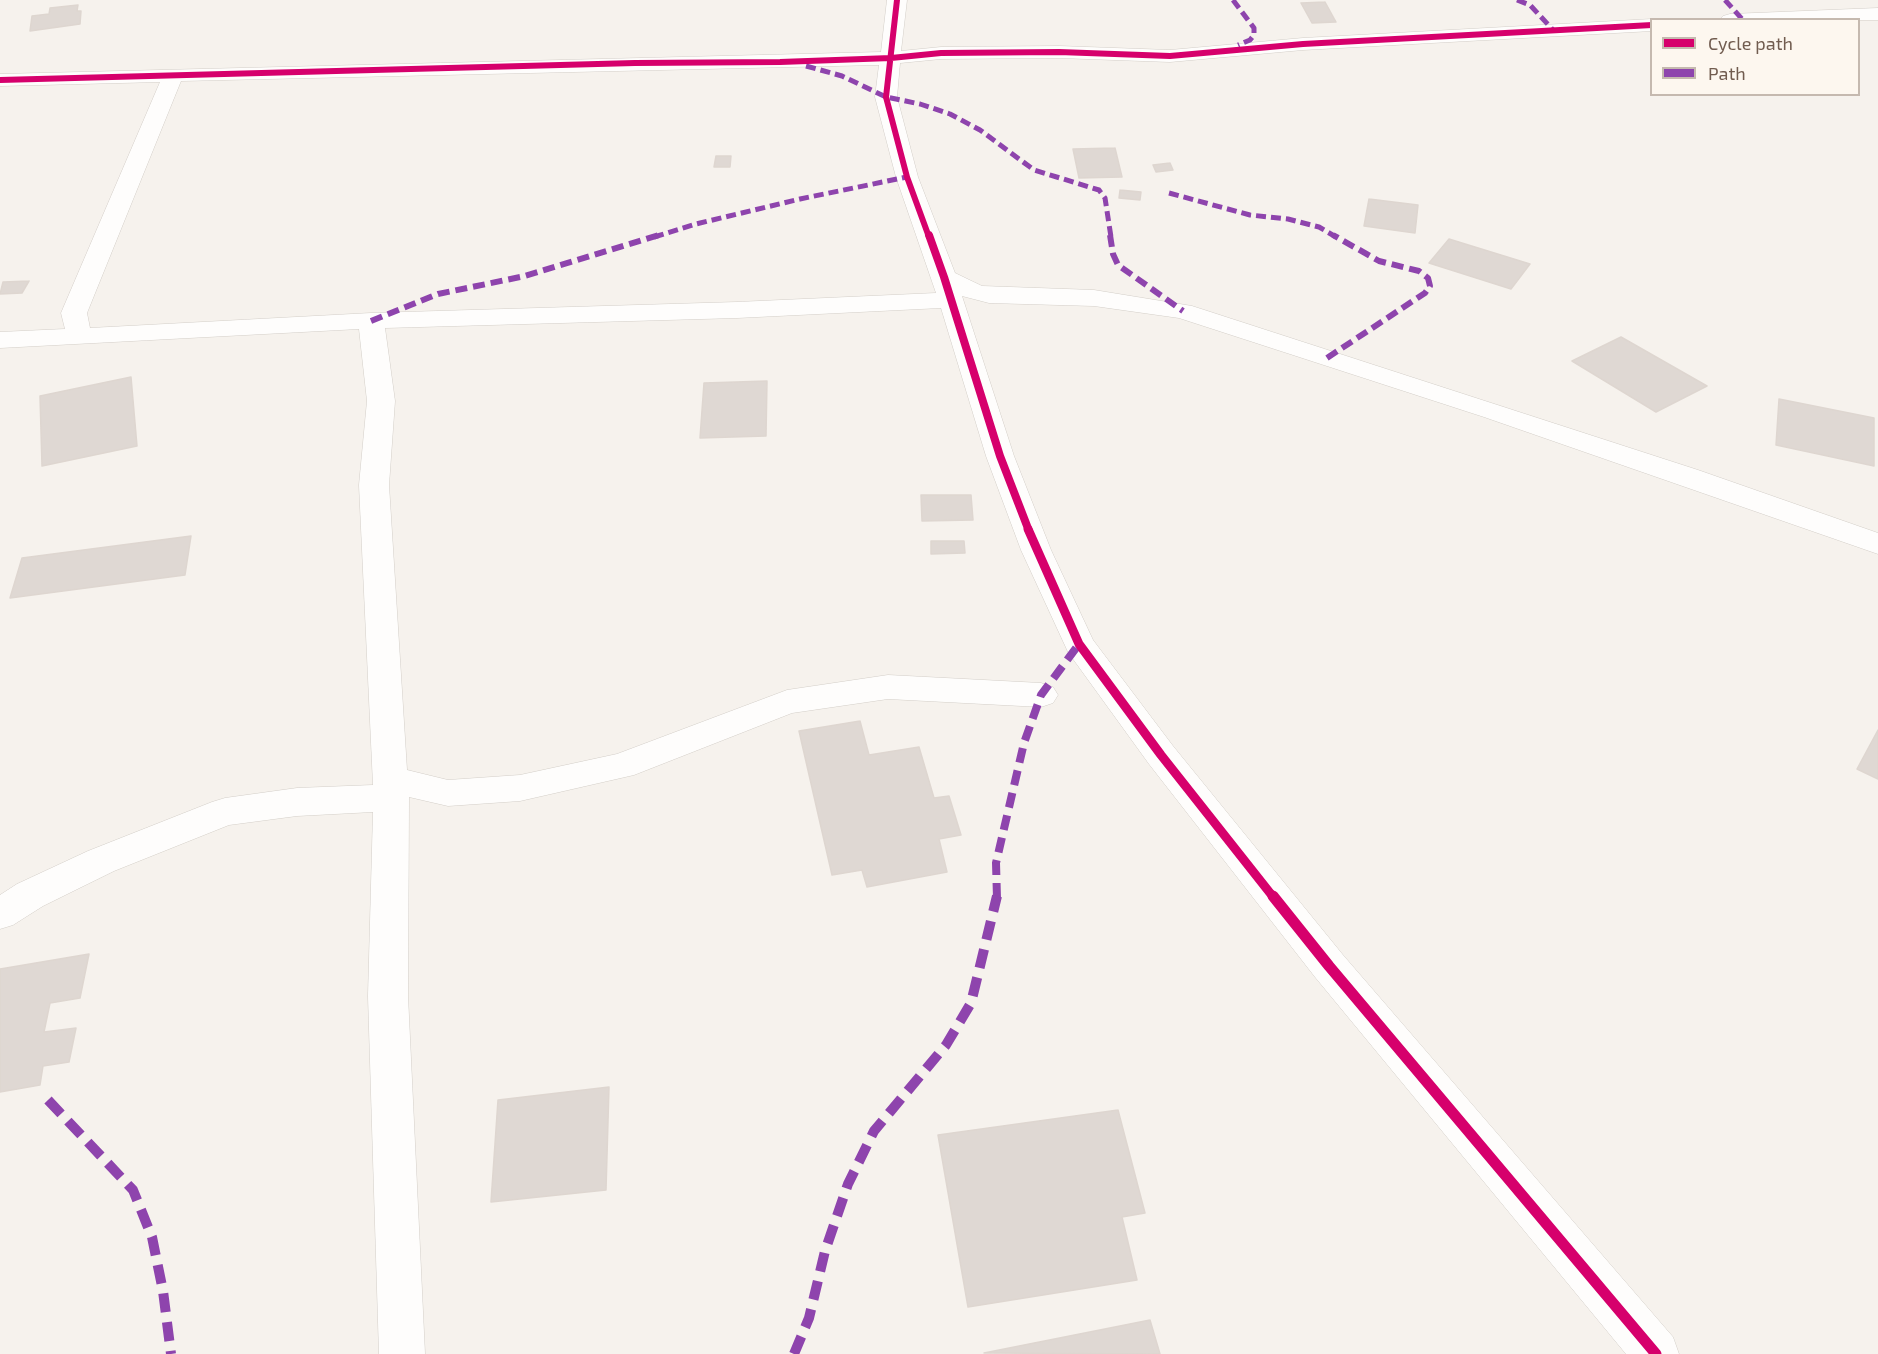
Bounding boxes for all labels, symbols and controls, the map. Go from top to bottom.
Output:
legend [1650,18,1860,96]
text: Cycle path [1708,32,1793,54]
text: Path [1708,62,1746,84]

